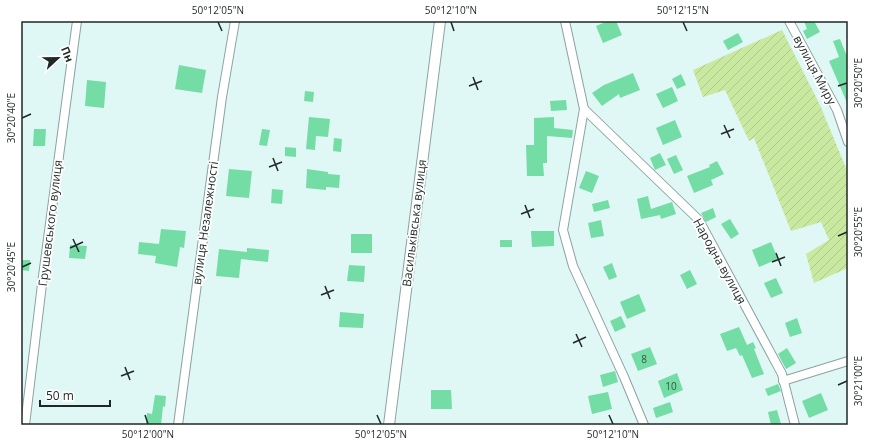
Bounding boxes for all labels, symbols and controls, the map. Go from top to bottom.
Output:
text: 50°12'05"N [192,3,244,17]
text: 50°12'10"N [425,3,477,17]
text: 50°12'15"N [657,3,709,17]
street label: вулиця Миру [790,32,841,109]
north arrow [38,38,78,78]
text: Пн [58,44,78,64]
text: 30°20'50"E [851,58,865,108]
text: 30°20'40"E [4,93,18,143]
street label: Васильківська вулиця [398,158,430,288]
street label: Грушевського вулиця [34,159,66,287]
street label: вулиця Незалежності [188,160,222,286]
text: 30°20'55"E [851,207,865,257]
street label: Народна вулиця [689,215,751,307]
text: 30°20'45"E [4,242,18,292]
house number: 8 [641,352,647,366]
text: 30°21'00"E [851,356,865,406]
house number: 10 [665,379,677,393]
scale bar [40,382,110,408]
text: 50 m [46,387,74,404]
text: 50°12'00"N [122,427,174,441]
text: 50°12'05"N [355,427,407,441]
text: 50°12'10"N [587,427,639,441]

